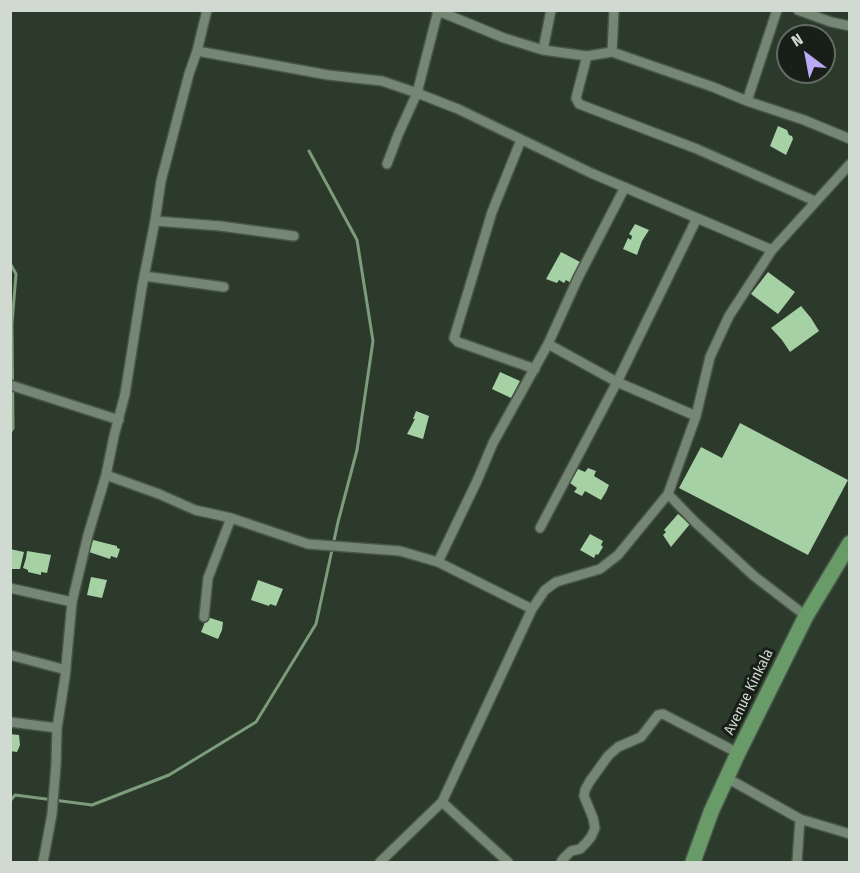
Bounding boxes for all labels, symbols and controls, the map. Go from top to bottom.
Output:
north arrow [776,24,836,84]
text: N [788,29,806,51]
street label: Avenue Kinkala [720,646,778,738]

